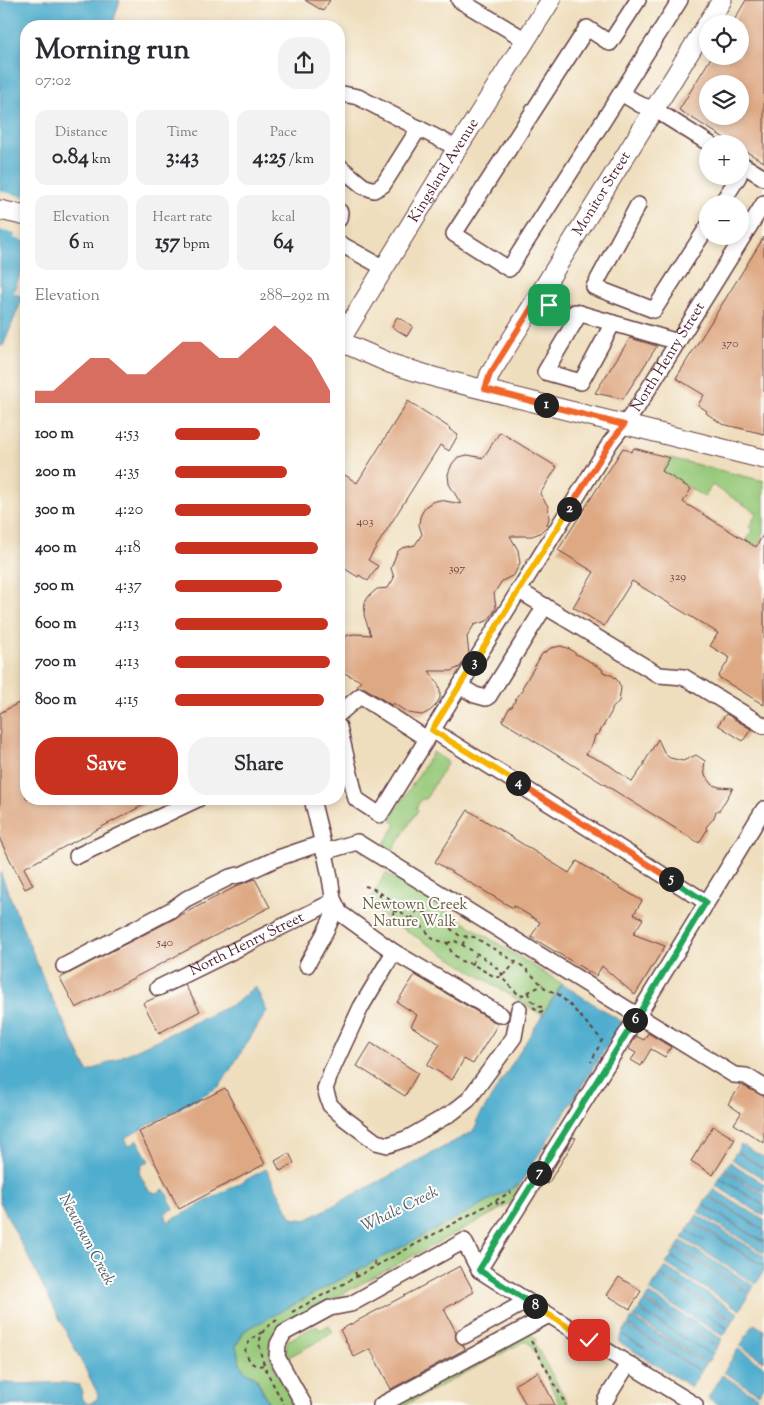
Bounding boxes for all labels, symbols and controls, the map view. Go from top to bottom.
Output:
map controls [699,15,749,245]
button: locate [699,15,749,65]
text: Morning run [35,31,190,71]
button: share [278,37,330,89]
text: 07:02 [35,70,71,93]
button: layers [699,75,749,125]
street label: Kingsland Avenue [404,114,484,227]
text: Distance [55,123,108,143]
text: Time [167,123,198,143]
text: Pace [270,123,297,143]
button: + [699,135,749,185]
text: 0.84 [52,143,89,173]
text: 3:43 [166,143,199,173]
text: 4:25 [253,143,286,173]
street label: Monitor Street [568,147,636,240]
text: km [89,150,111,170]
text: /km [286,150,314,170]
button: − [699,195,749,245]
text: Elevation [53,208,110,228]
text: Heart rate [153,208,212,228]
text: kcal [271,208,296,228]
text: 6 [69,228,79,258]
text: 157 [155,228,180,258]
text: 64 [273,228,294,258]
text: m [79,235,94,255]
text: bpm [180,235,210,255]
pin [528,284,570,326]
text: Elevation [35,285,100,308]
text: 288–292 m [259,285,330,308]
icon: arrive [535,291,563,319]
street label: North Henry Street [626,298,710,416]
house number: 370 [722,335,738,353]
pin: 1 [534,392,558,418]
text: 1 [544,395,549,415]
text: 100 m [35,423,74,446]
text: 4:53 [115,423,139,446]
text: 200 m [35,461,76,484]
text: 4:35 [115,461,139,484]
pin: 2 [556,496,582,522]
text: 300 m [35,499,75,522]
text: 4:20 [115,499,143,522]
text: 2 [566,499,573,519]
house number: 403 [356,513,374,531]
text: 400 m [35,537,77,560]
text: 4:18 [115,537,141,560]
house number: 397 [449,560,465,578]
house number: 329 [670,568,686,586]
text: 500 m [35,575,74,598]
text: 4:37 [115,575,142,598]
text: 600 m [35,613,77,636]
text: 4:13 [115,613,139,636]
pin: 3 [462,650,486,676]
text: 700 m [35,651,76,674]
text: 4:13 [115,651,139,674]
text: 3 [472,653,477,673]
text: 800 m [35,689,77,712]
text: 4:15 [115,689,138,712]
button: Save [35,737,178,795]
button: Share [188,737,330,795]
pin: 4 [506,770,530,796]
text: 4 [515,773,522,793]
pin: 5 [658,866,684,892]
text: 5 [669,869,674,889]
park label: Newtown Creek Nature Walk [362,895,468,933]
street label: North Henry Street [186,907,308,981]
house number: 540 [156,934,173,952]
pin: 6 [622,1008,648,1032]
text: 6 [632,1010,639,1030]
pin: 7 [526,1160,552,1186]
text: 7 [536,1163,543,1183]
water label: Whale Creek [358,1181,442,1239]
water label: Newtown Creek [52,1190,120,1290]
pin: 8 [522,1294,548,1318]
text: 8 [532,1296,539,1316]
pin [568,1319,610,1361]
icon: check [575,1326,603,1354]

